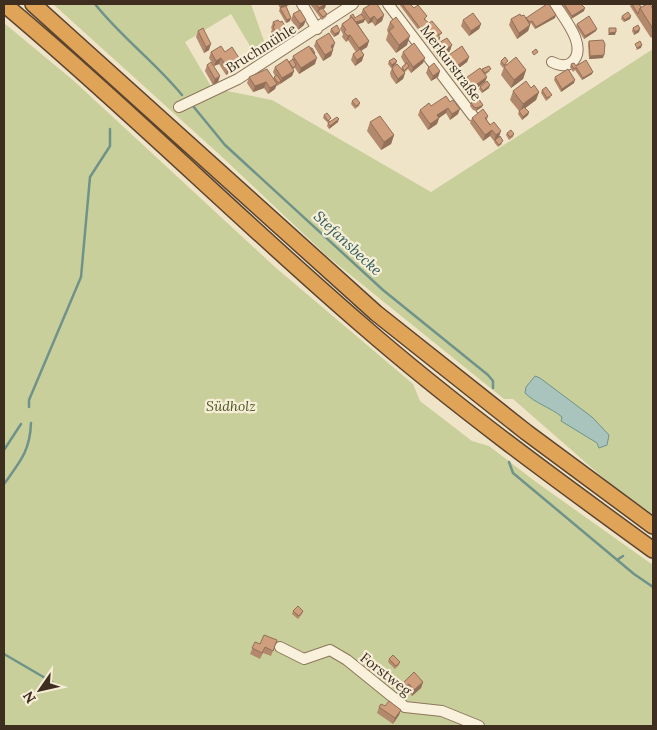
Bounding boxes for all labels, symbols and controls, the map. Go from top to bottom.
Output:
street label: Bruchmühle [223,19,300,77]
street label: Merkurstraße [417,21,486,105]
water label: Stefansbecke [310,207,386,279]
park label: Südholz [206,397,256,415]
street label: Forstweg [357,648,415,700]
north arrow [15,665,65,715]
text: N [19,688,40,707]

